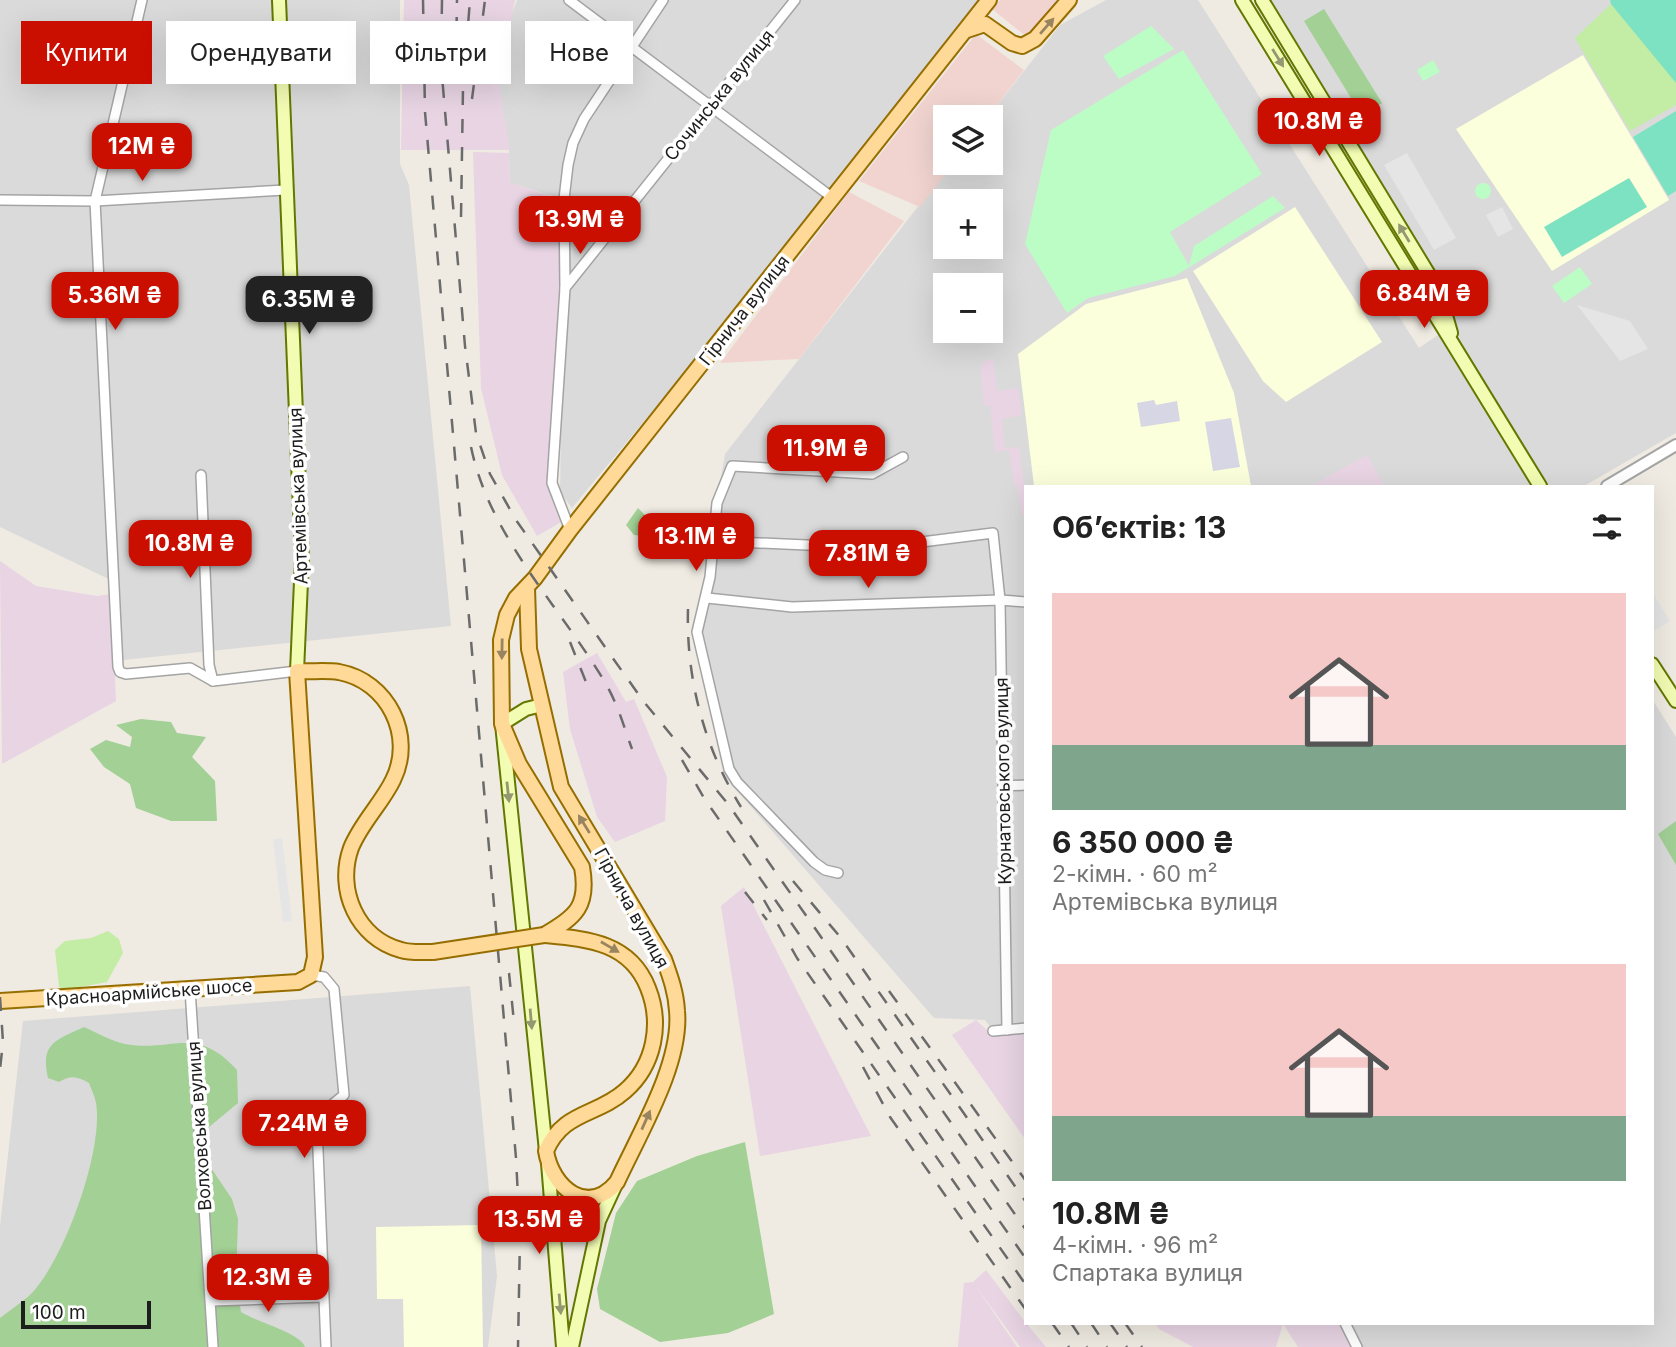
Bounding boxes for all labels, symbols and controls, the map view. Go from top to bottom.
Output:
one-way arrow [1039,17,1054,34]
chip: Купити [21,21,152,84]
chip: Орендувати [166,21,356,84]
chip: Фільтри [370,21,511,84]
chip: Нове [525,21,633,84]
street label: Сочинська вулиця [660,25,778,165]
one-way arrow [1271,48,1284,68]
pin: 10.8M ₴ [1254,99,1384,158]
map controls [933,105,1003,343]
button: layers [933,105,1003,175]
text: 10.8M ₴ [1274,107,1364,135]
pin: 12M ₴ [93,124,191,183]
text: 12M ₴ [108,132,176,160]
button: + [933,189,1003,259]
pin: 13.9M ₴ [515,196,645,256]
text: 13.9M ₴ [535,205,625,233]
one-way arrow [1398,223,1410,242]
street label: Гірнича вулиця [695,251,793,369]
pin: 6.84M ₴ [1359,270,1489,330]
pin: 5.36M ₴ [50,272,180,332]
button: − [933,273,1003,343]
pin: 6.35M ₴ [244,276,374,336]
text: 6.84M ₴ [1376,279,1472,307]
text: 5.36M ₴ [68,281,162,309]
text: 6.35M ₴ [262,285,356,313]
street label: Артемівська вулиця [284,407,312,585]
pin: 11.9M ₴ [761,426,891,485]
text: 11.9M ₴ [783,434,869,462]
icon: filters [1588,508,1626,546]
text: Об’єктів: 13 [1052,509,1226,545]
pin: 13.1M ₴ [631,514,761,573]
pin: 10.8M ₴ [125,520,255,580]
text: 13.1M ₴ [654,522,738,550]
text: 10.8M ₴ [145,529,235,557]
pin: 7.81M ₴ [803,530,933,590]
text: 7.81M ₴ [825,539,911,567]
one-way arrow [496,638,507,660]
icon: home [1276,639,1402,765]
street label: Курнатовського вулиця [991,677,1015,885]
one-way arrow [502,782,513,804]
one-way arrow [578,815,590,834]
text: 6 350 000 ₴ [1052,824,1234,860]
street label: Гірнича вулиця [590,844,674,972]
text: 2-кімн. · 60 m² [1052,860,1218,888]
text: Артемівська вулиця [1052,888,1278,916]
one-way arrow [600,941,619,954]
street label: Красноармійське шосе [45,974,253,1010]
one-way arrow [526,1008,537,1030]
icon: home [1276,1010,1402,1136]
street label: Волховська вулиця [183,1041,215,1211]
pin: 7.24M ₴ [239,1100,369,1160]
text: 7.24M ₴ [258,1109,350,1137]
one-way arrow [640,1110,652,1130]
text: 10.8M ₴ [1052,1195,1170,1231]
pin: 13.5M ₴ [474,1196,604,1256]
text: 13.5M ₴ [494,1205,584,1233]
text: 4-кімн. · 96 m² [1052,1231,1218,1259]
pin: 12.3M ₴ [203,1254,333,1314]
text: Спартака вулиця [1052,1259,1243,1287]
text: 12.3M ₴ [223,1263,313,1291]
one-way arrow [555,1293,566,1315]
scale bar [21,1298,150,1330]
text: 100 m [32,1301,86,1324]

